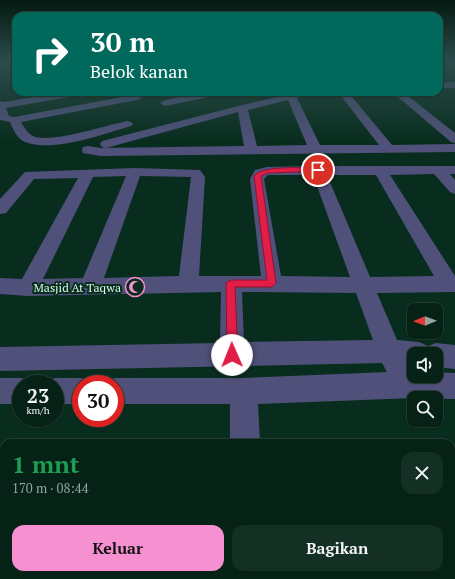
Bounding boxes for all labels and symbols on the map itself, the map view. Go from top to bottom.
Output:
pin [301,153,335,187]
mosque icon: Masjid At Taqwa [124,276,146,298]
place label: Masjid At Taqwa [33,280,121,295]
north arrow [407,303,443,339]
position arrow [211,334,253,376]
speed limit sign: 30 [72,375,124,427]

